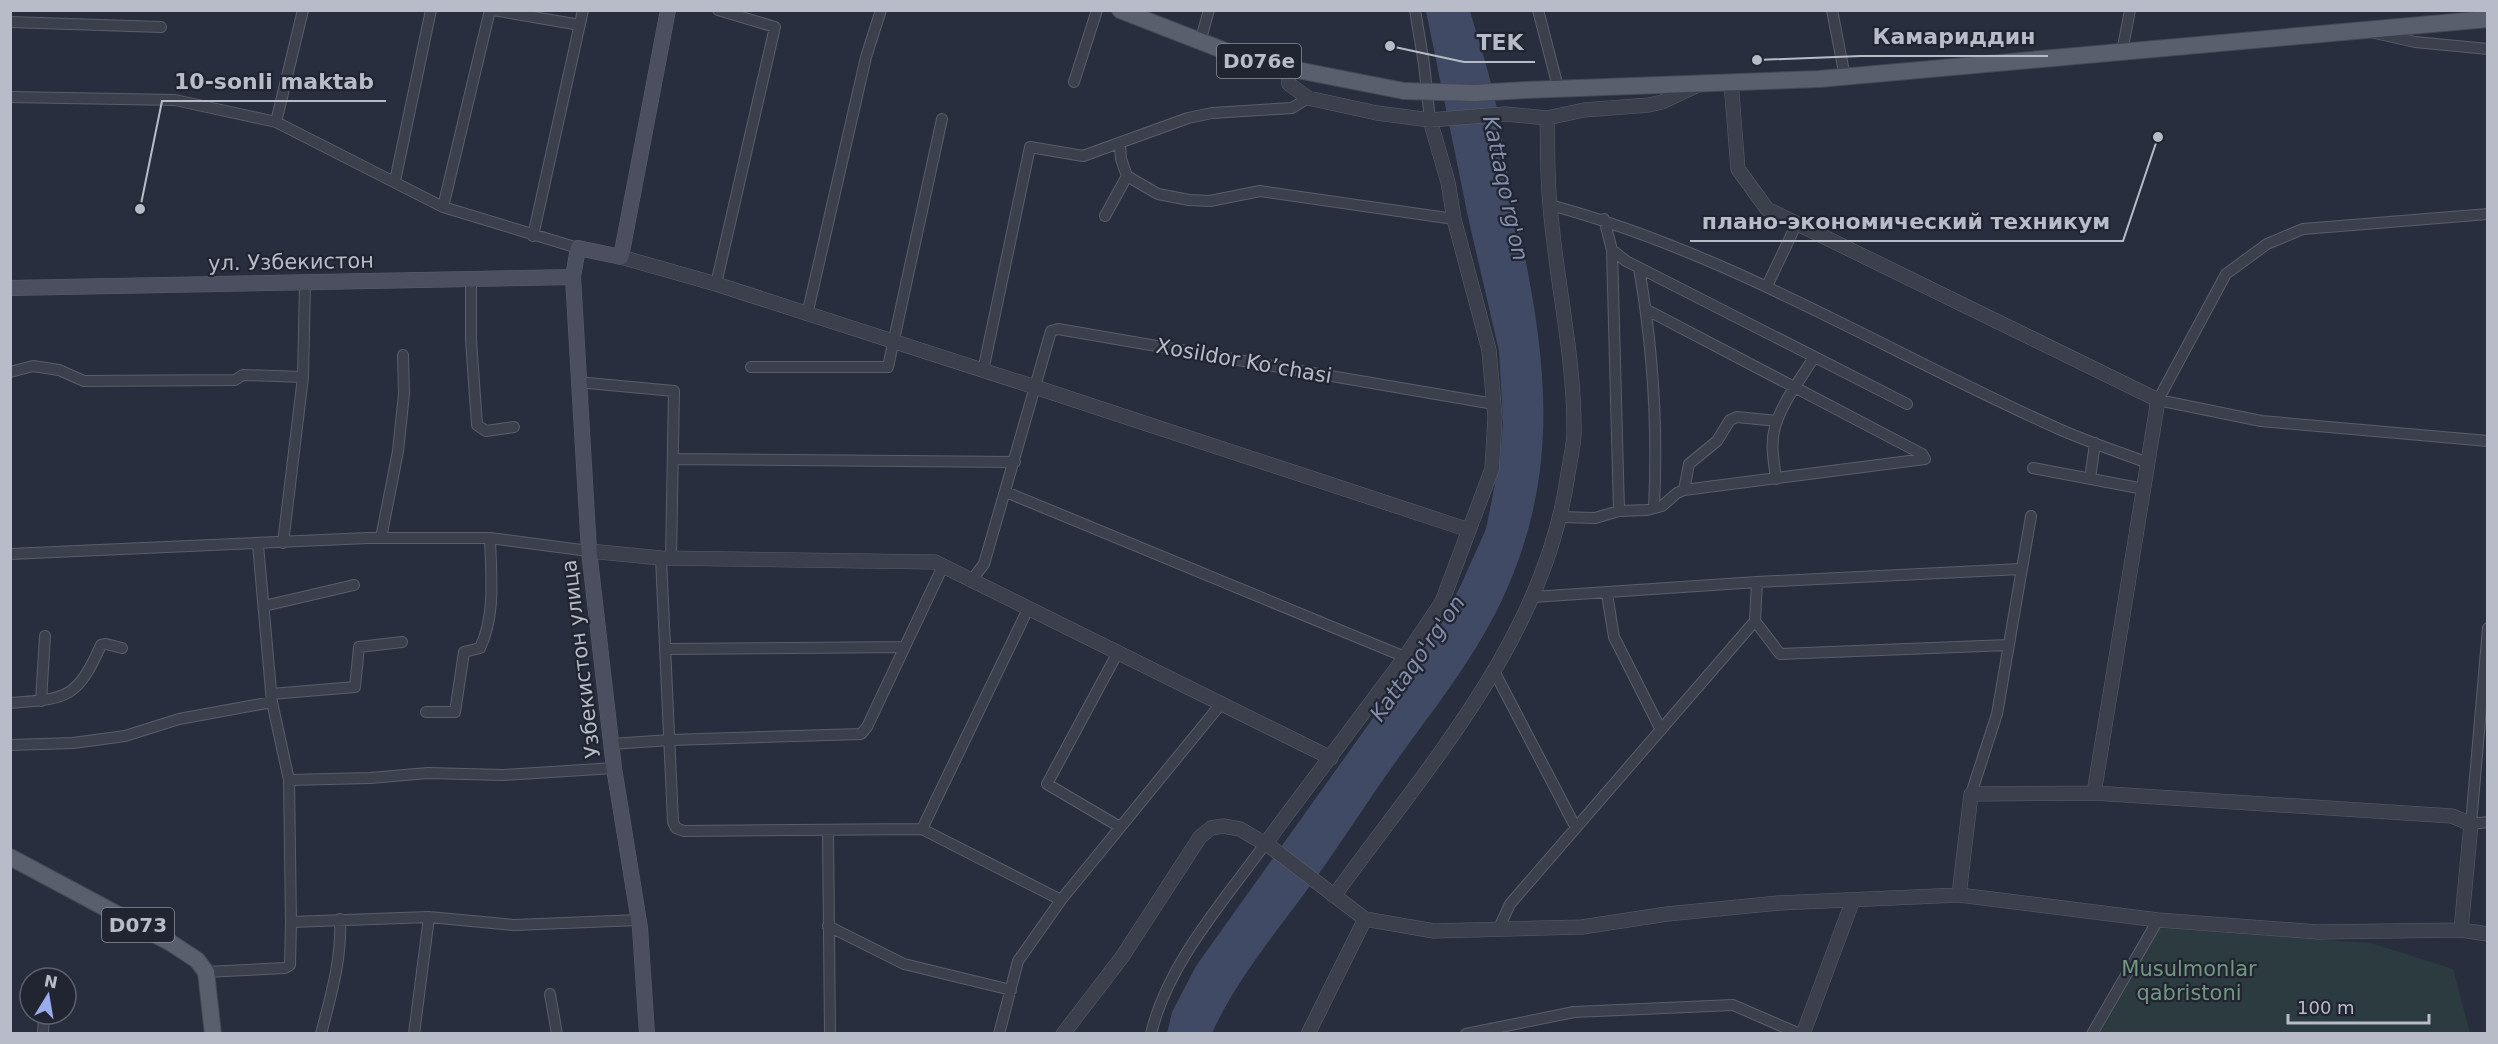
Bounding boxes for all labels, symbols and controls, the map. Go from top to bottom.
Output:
callout: Камариддин [1861,16,2048,56]
callout: TEK [1464,22,1535,62]
text: Камариддин [1873,24,2035,49]
text: TEK [1476,30,1524,55]
road number: D076e [1217,44,1301,78]
callout: 10-sonli maktab [162,61,386,101]
text: 10-sonli maktab [174,69,374,94]
water label: Kattaqo'rg'on [1478,113,1533,263]
callout: плано-экономический техникум [1690,201,2123,241]
text: плано-экономический техникум [1702,209,2110,234]
street label: ул. Узбекистон [208,249,374,275]
street label: Xosildor Ko’chasi [1154,334,1334,388]
street label: Узбекистон улица [557,558,605,760]
water label: Kattaqo'rg'on [1365,591,1470,726]
road number: D073 [102,908,174,942]
park label: Musulmonlar qabristoni [2121,957,2257,1005]
north arrow [18,966,78,1026]
text: N [42,971,59,992]
scale bar [2288,987,2429,1025]
text: 100 m [2297,997,2355,1018]

